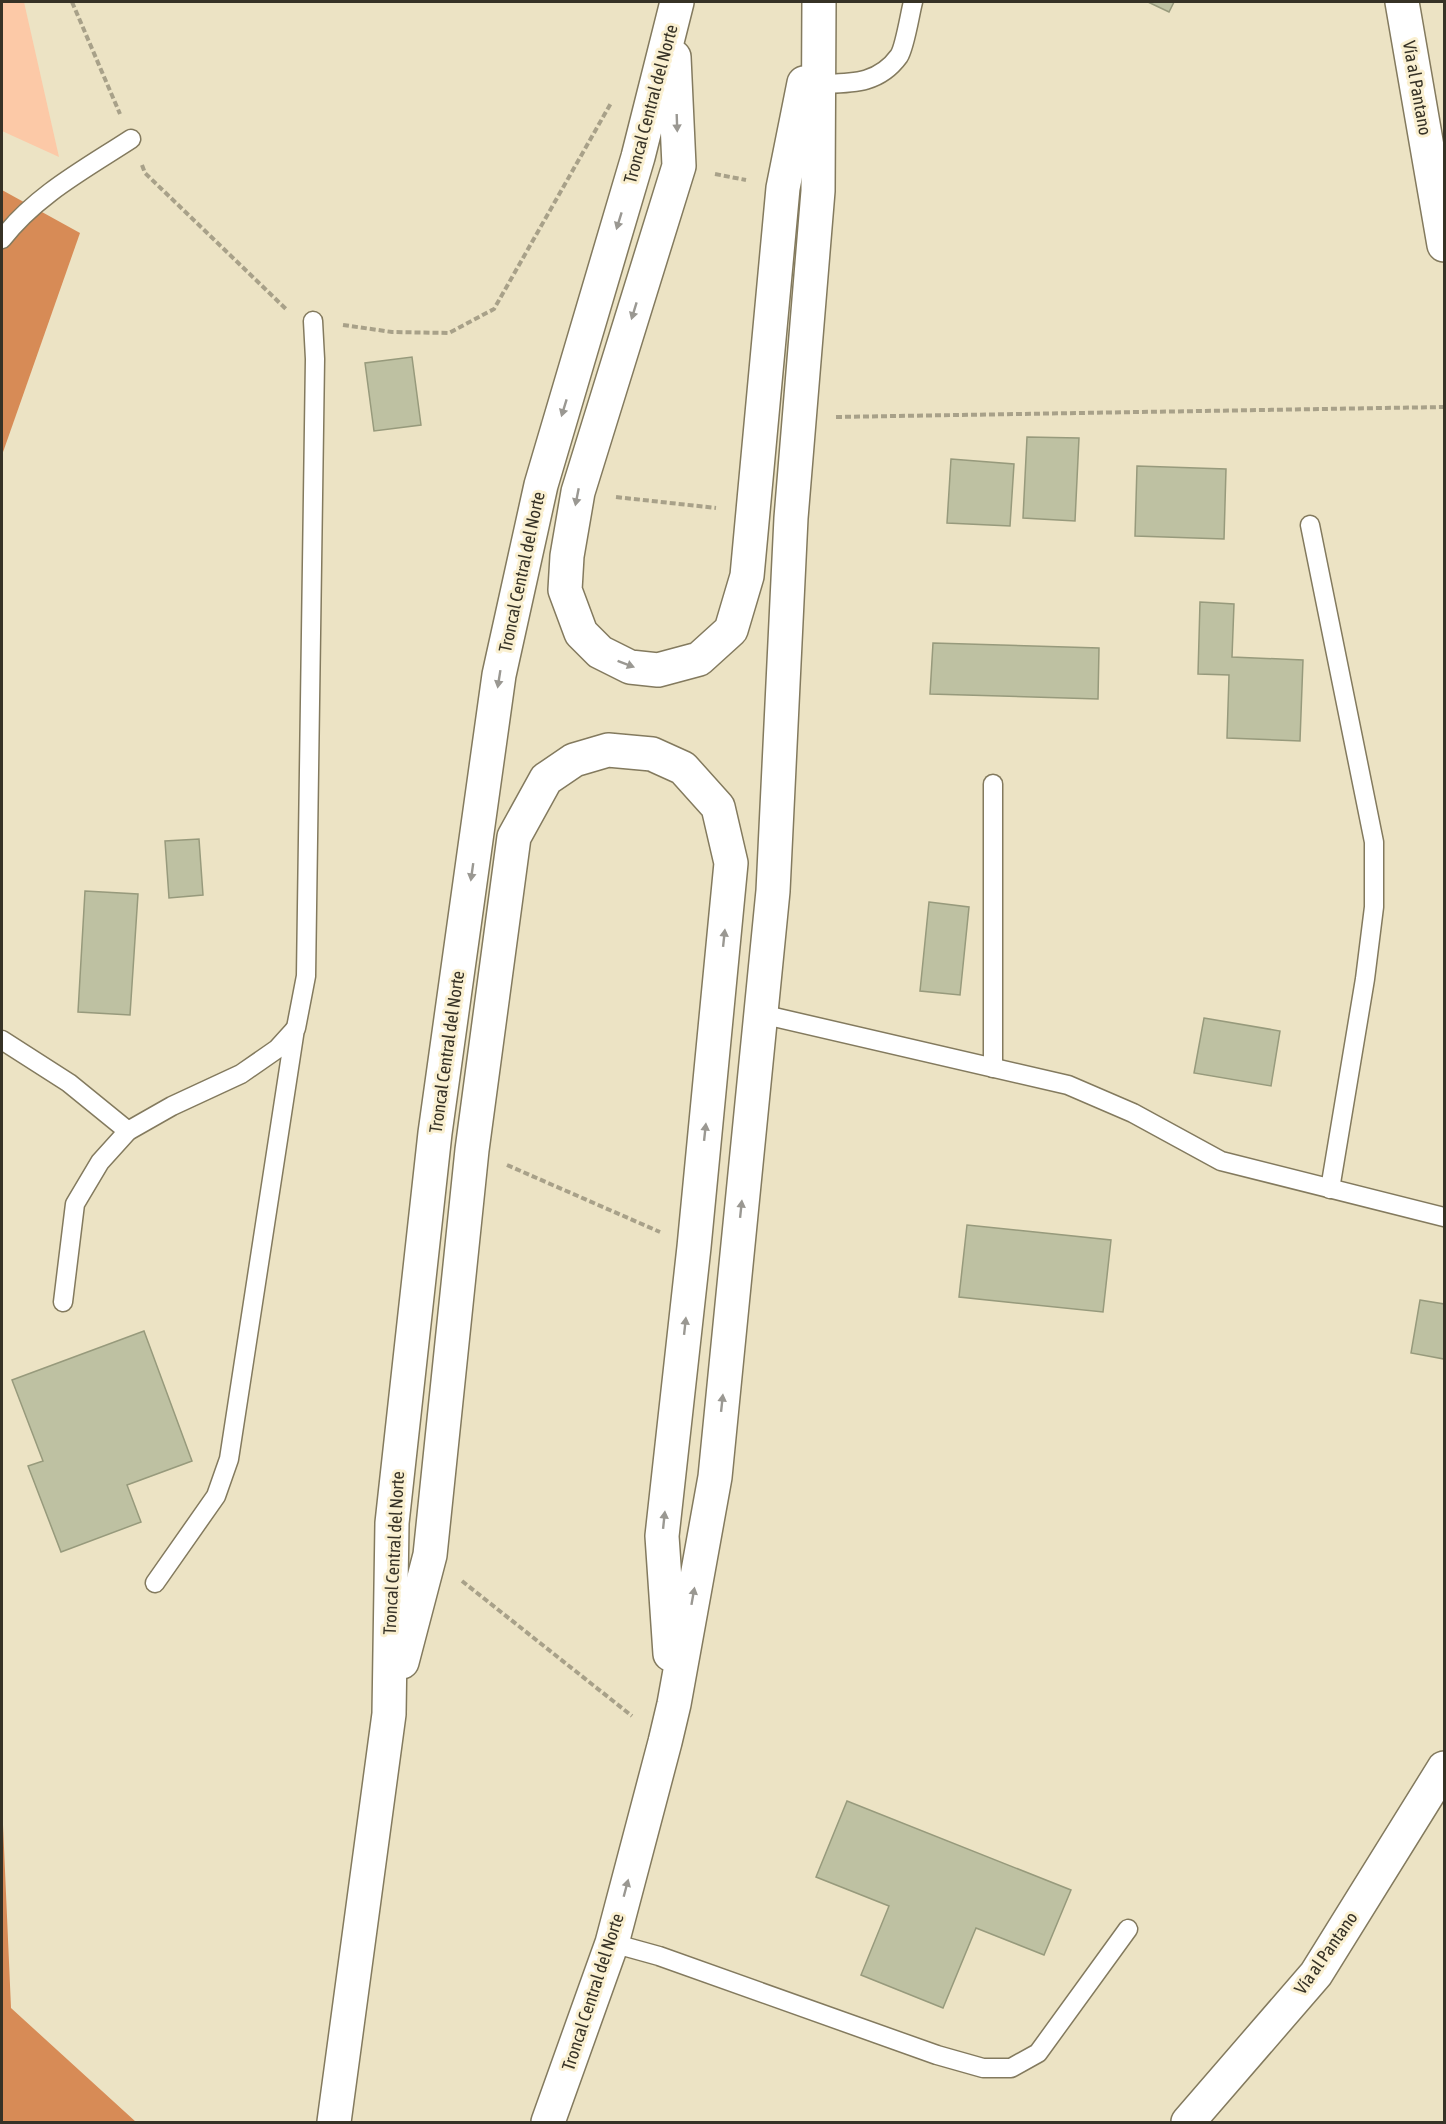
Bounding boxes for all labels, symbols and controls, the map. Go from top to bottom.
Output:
street label: Troncal Central del Norte [619,22,682,186]
street label: Vía al Pantano [1399,39,1436,137]
one-way arrow [673,113,682,132]
one-way arrow [614,212,623,230]
one-way arrow [629,302,638,320]
one-way arrow [559,399,568,417]
one-way arrow [572,488,581,507]
street label: Troncal Central del Norte [494,490,549,654]
one-way arrow [617,660,635,669]
one-way arrow [494,669,503,688]
one-way arrow [467,863,476,882]
one-way arrow [719,928,729,947]
street label: Troncal Central del Norte [425,969,468,1134]
one-way arrow [700,1122,710,1141]
one-way arrow [736,1199,746,1218]
one-way arrow [680,1316,690,1335]
one-way arrow [717,1393,727,1412]
street label: Troncal Central del Norte [379,1471,408,1635]
one-way arrow [659,1510,668,1529]
one-way arrow [689,1586,698,1605]
one-way arrow [622,1879,632,1897]
street label: Vía al Pantano [1290,1907,1362,1998]
street label: Troncal Central del Norte [557,1911,628,2073]

